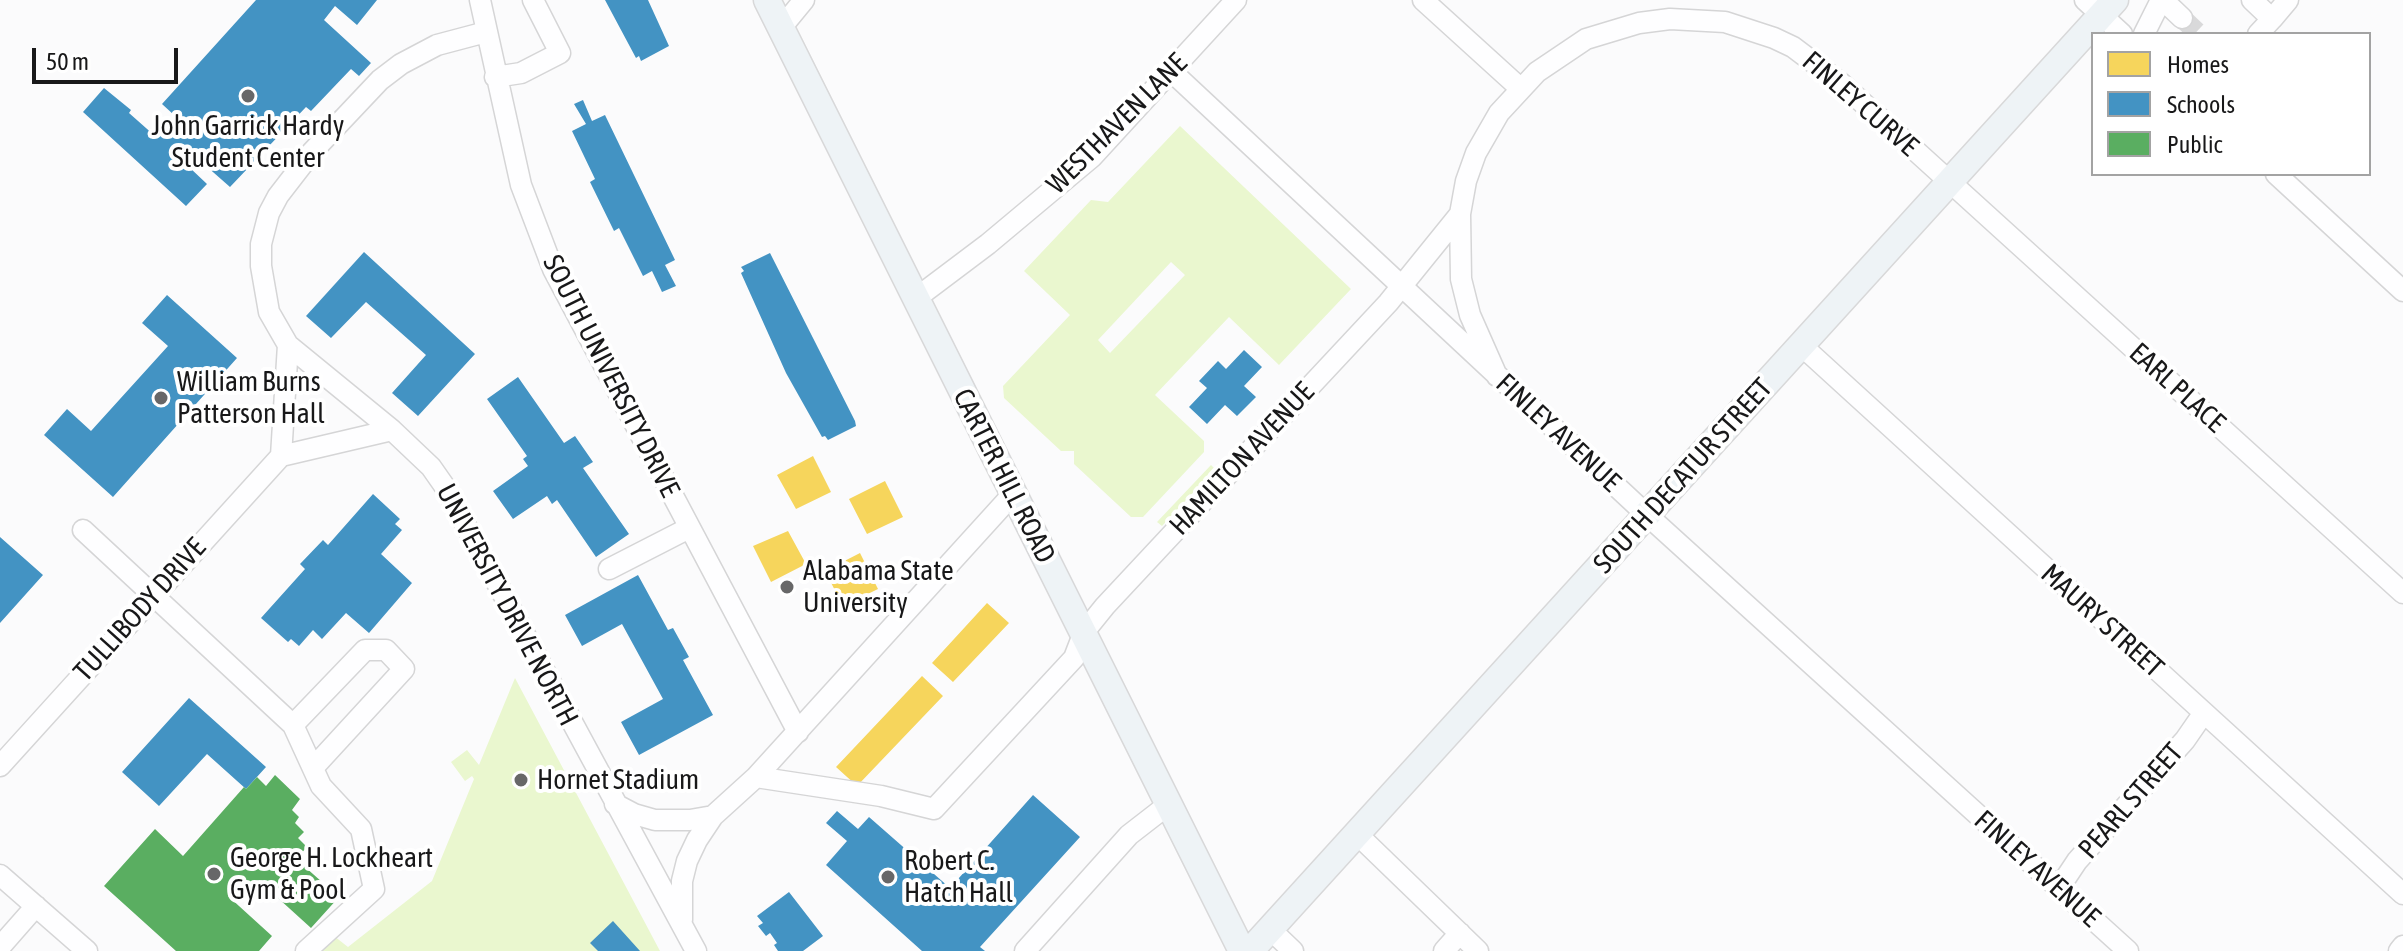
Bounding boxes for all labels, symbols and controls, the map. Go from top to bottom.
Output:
scale bar [36,32,182,82]
legend [2091,32,2371,176]
street label: FINLEY CURVE [1795,45,1925,163]
street label: WESTHAVEN LANE [1040,47,1194,201]
text: 50 m [46,48,89,75]
text: Homes [2167,51,2229,78]
marker: John Garrick Hardy Student Center [239,87,257,105]
text: Schools [2167,91,2235,118]
place label: John Garrick Hardy Student Center [152,109,344,175]
text: Public [2167,131,2223,158]
street label: SOUTH UNIVERSITY DRIVE [535,250,687,502]
street label: EARL PLACE [2122,336,2232,440]
place label: William Burns Patterson Hall [177,365,325,431]
street label: FINLEY AVENUE [1489,367,1627,499]
street label: SOUTH DECATUR STREET [1587,372,1779,580]
street label: HAMILTON AVENUE [1163,376,1321,542]
street label: CARTER HILL ROAD [946,383,1062,569]
marker: William Burns Patterson Hall [152,389,170,407]
street label: UNIVERSITY DRIVE NORTH [429,478,585,732]
street label: TULLIBODY DRIVE [67,532,213,688]
place label: Alabama State University [803,554,954,620]
street label: MAURY STREET [2034,557,2170,685]
marker: Alabama State University [778,578,796,596]
street label: PEARL STREET [2072,736,2190,866]
place label: Hornet Stadium [537,763,699,797]
marker: Hornet Stadium [512,771,530,789]
street label: FINLEY AVENUE [1967,804,2107,934]
place label: George H. Lockheart Gym & Pool [230,841,433,907]
place label: Robert C. Hatch Hall [904,844,1013,910]
marker: George H. Lockheart Gym & Pool [205,865,223,883]
marker: Robert C. Hatch Hall [879,868,897,886]

